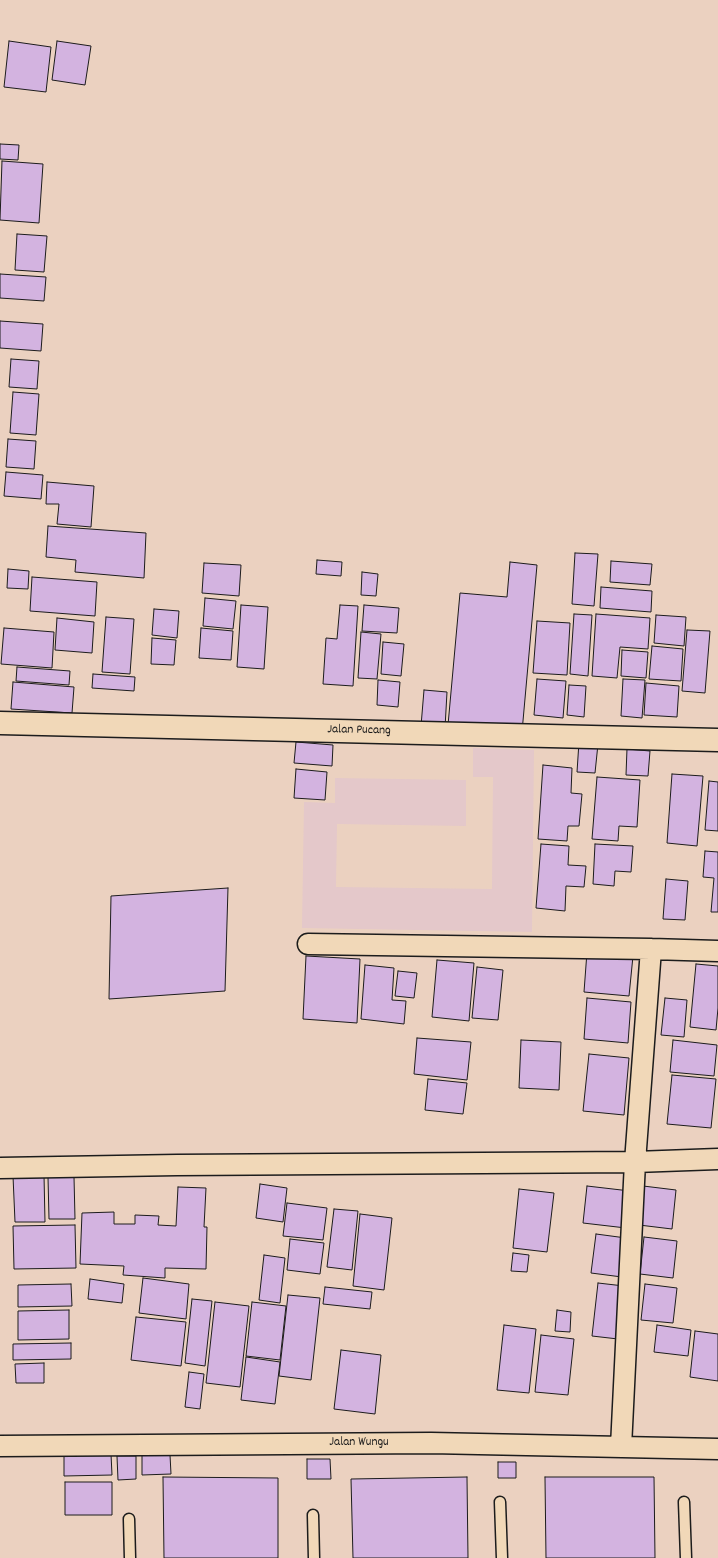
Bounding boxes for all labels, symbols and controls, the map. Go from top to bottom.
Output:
street label: Jalan Pucang [327,723,391,739]
street label: Jalan Wungu [329,1435,389,1451]

